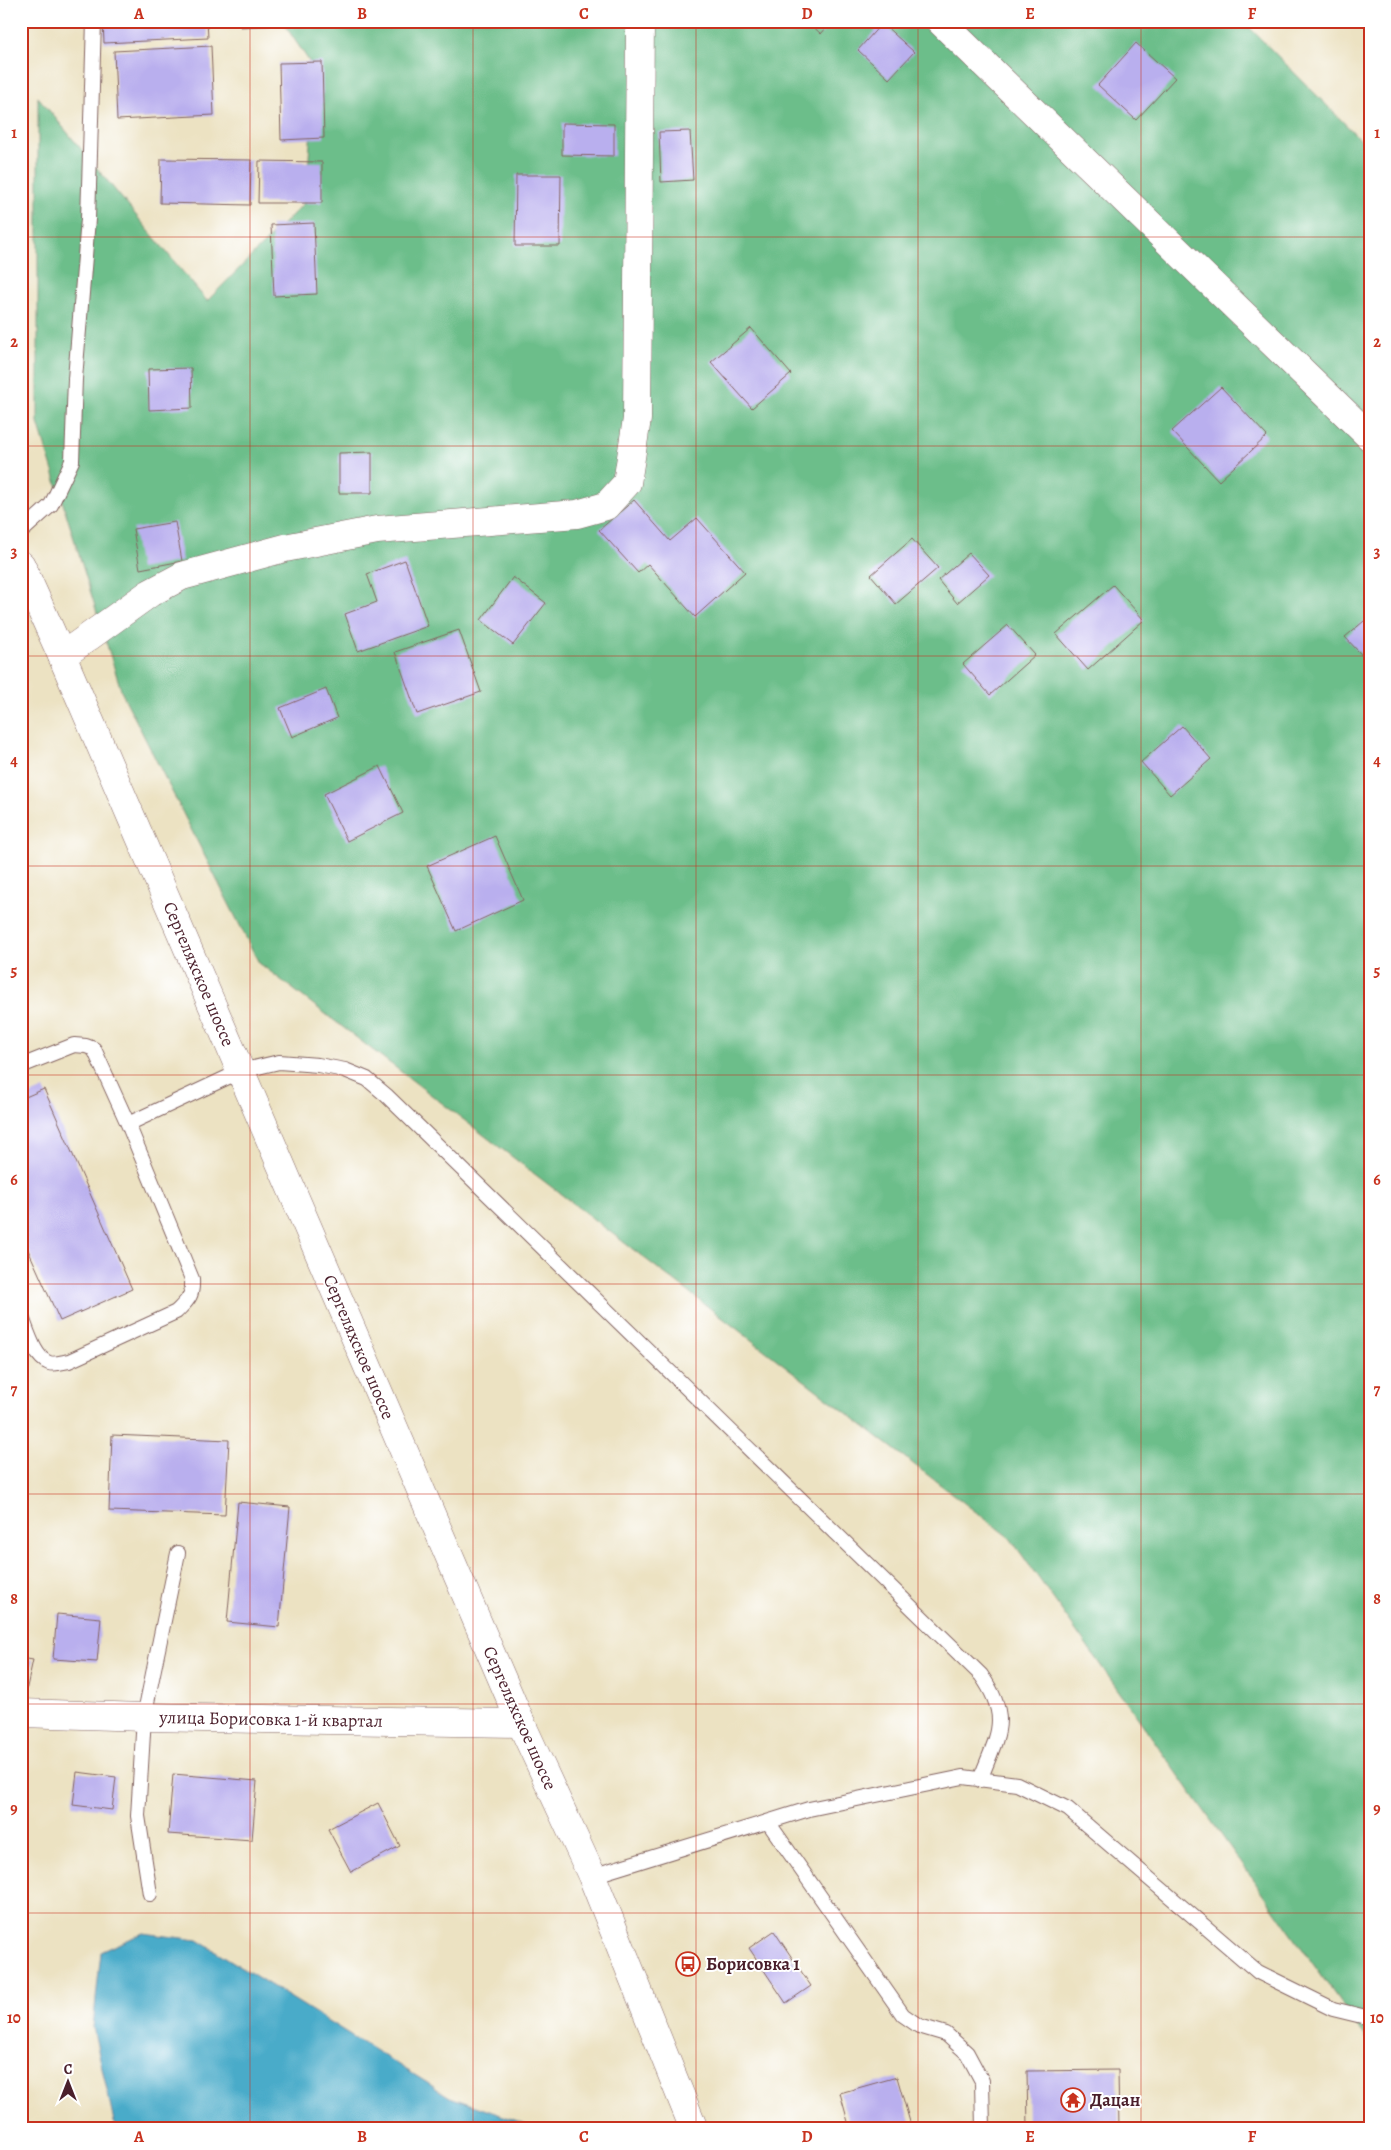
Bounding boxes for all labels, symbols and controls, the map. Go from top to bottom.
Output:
text: A [133,3,145,25]
text: B [357,3,367,25]
text: C [579,3,589,25]
text: D [801,3,813,25]
text: E [1025,3,1035,25]
text: F [1248,3,1257,25]
text: 1 [11,122,17,144]
text: 1 [1374,122,1380,144]
text: 2 [10,331,18,353]
text: 2 [1373,331,1381,353]
text: 3 [11,541,18,563]
text: 3 [1374,541,1381,563]
text: 4 [10,750,18,772]
text: 4 [1373,750,1381,772]
street label: Сергеляхское шоссе [158,898,240,1050]
text: 5 [11,960,18,982]
text: 5 [1374,960,1381,982]
text: 6 [10,1169,18,1191]
text: 6 [1373,1169,1381,1191]
street label: Сергеляхское шоссе [318,1271,400,1423]
text: 7 [11,1379,18,1401]
text: 7 [1374,1379,1381,1401]
text: 8 [10,1588,18,1610]
text: 8 [1373,1588,1381,1610]
street label: Сергеляхское шоссе [477,1642,563,1794]
street label: улица Борисовка 1-й квартал [158,1705,383,1733]
text: 9 [10,1798,18,1820]
text: 9 [1373,1798,1381,1820]
bus stop icon: Борисовка 1 [675,1951,701,1977]
place label: Борисовка 1 [706,1952,800,1976]
text: 10 [7,2007,21,2029]
text: 10 [1370,2007,1384,2029]
north arrow [42,2058,92,2108]
text: С [64,2060,73,2079]
temple icon: Дацан [1060,2087,1086,2113]
place label: Дацан [1090,2088,1140,2112]
text: A [133,2126,145,2148]
text: B [357,2126,367,2148]
text: C [579,2126,589,2148]
text: D [801,2126,813,2148]
text: E [1025,2126,1035,2148]
text: F [1248,2126,1257,2148]

